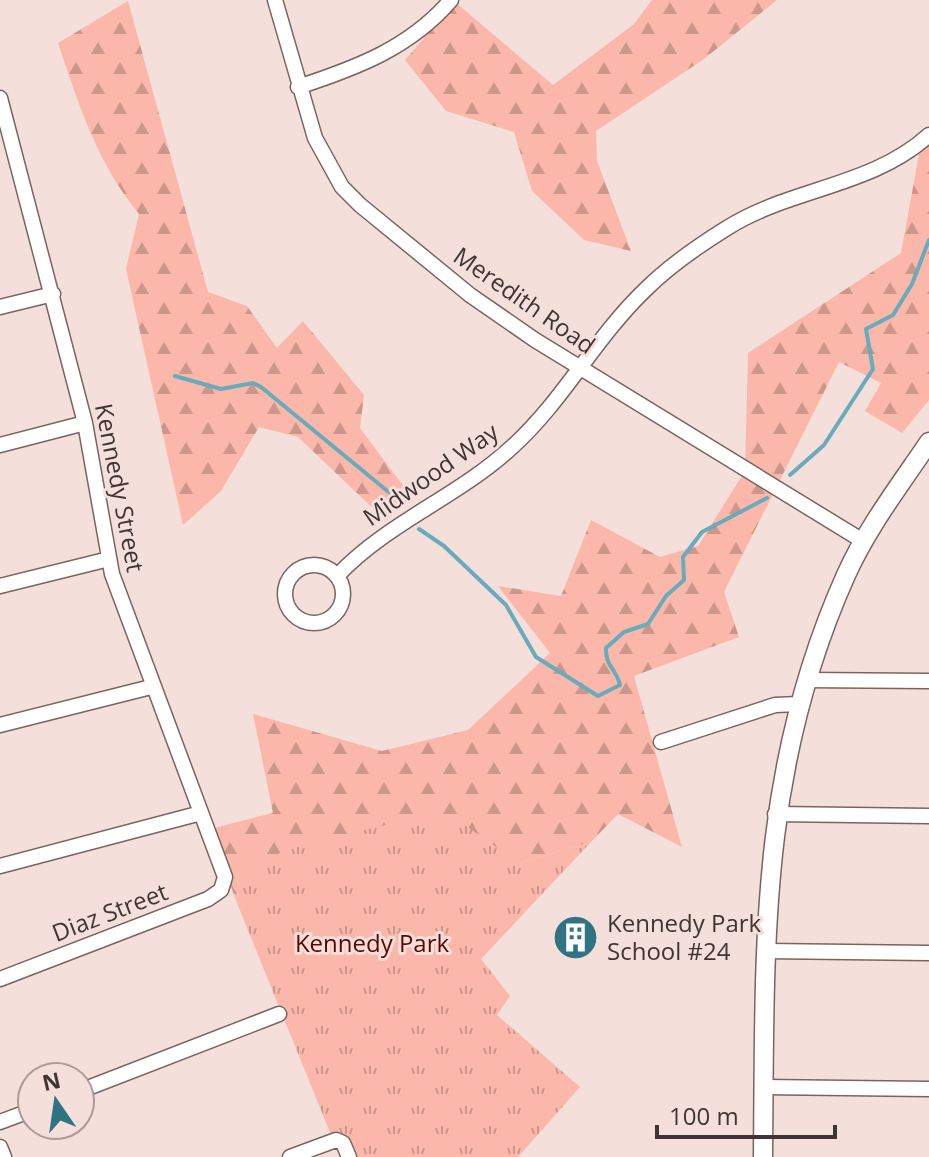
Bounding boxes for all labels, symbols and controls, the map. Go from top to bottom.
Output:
street label: Meredith Road [447,239,602,361]
street label: Kennedy Street [88,401,153,575]
street label: Midwood Way [356,414,505,533]
street label: Diaz Street [47,874,172,949]
place label: Kennedy Park School #24 [607,906,762,967]
building icon: Kennedy Park School #24 [552,914,600,962]
park label: Kennedy Park [295,926,450,959]
north arrow [16,1061,96,1141]
text: N [39,1064,63,1097]
scale bar [657,1089,835,1139]
text: 100 m [669,1099,739,1132]

